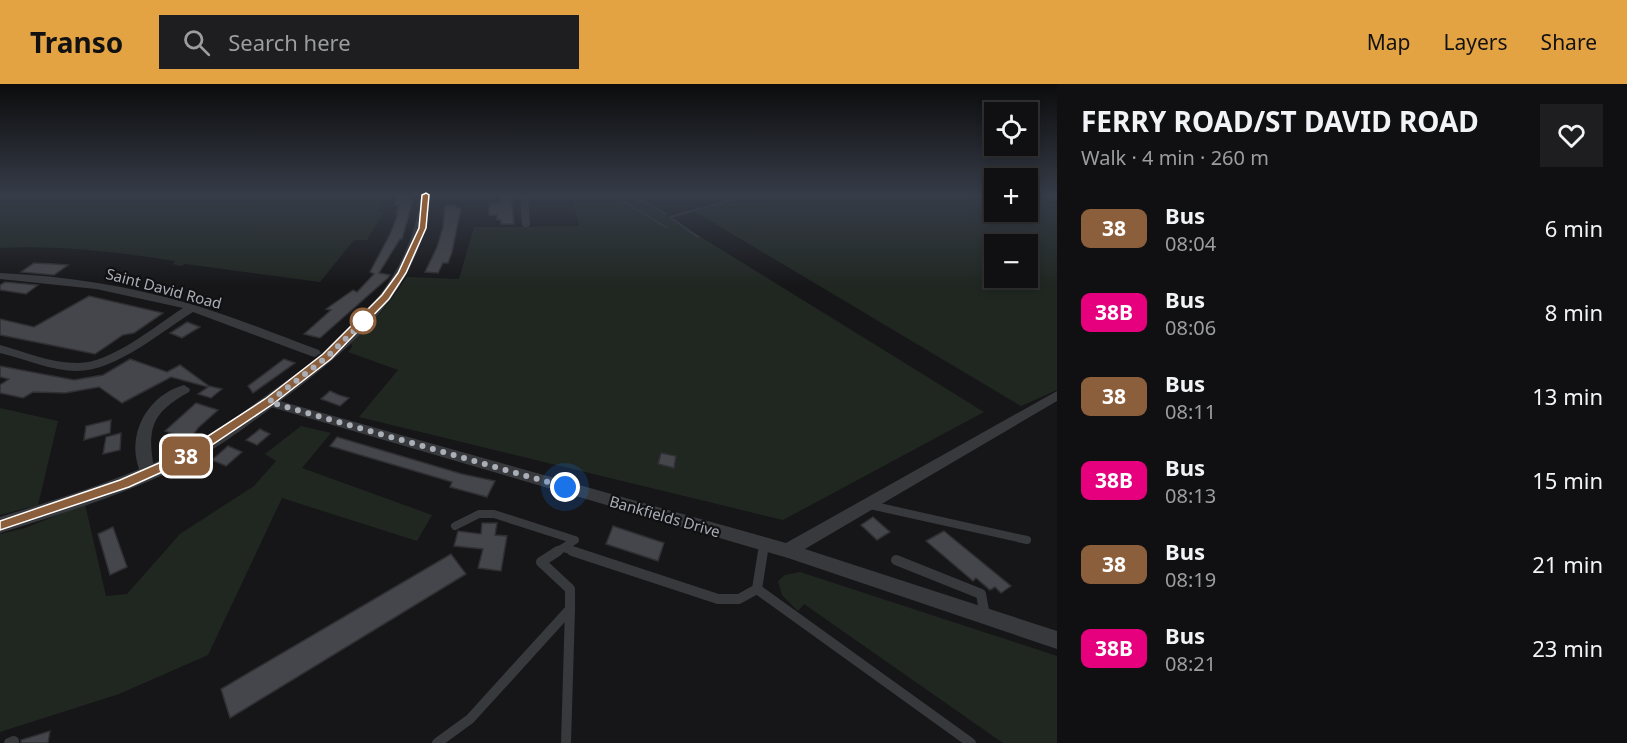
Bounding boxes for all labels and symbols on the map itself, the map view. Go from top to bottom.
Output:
street label: Saint David Road [104,263,224,313]
unlabelled marker [350,308,376,334]
line badge: 38 [159,436,213,476]
your location [550,472,580,502]
street label: Bankfields Drive [607,491,723,541]

